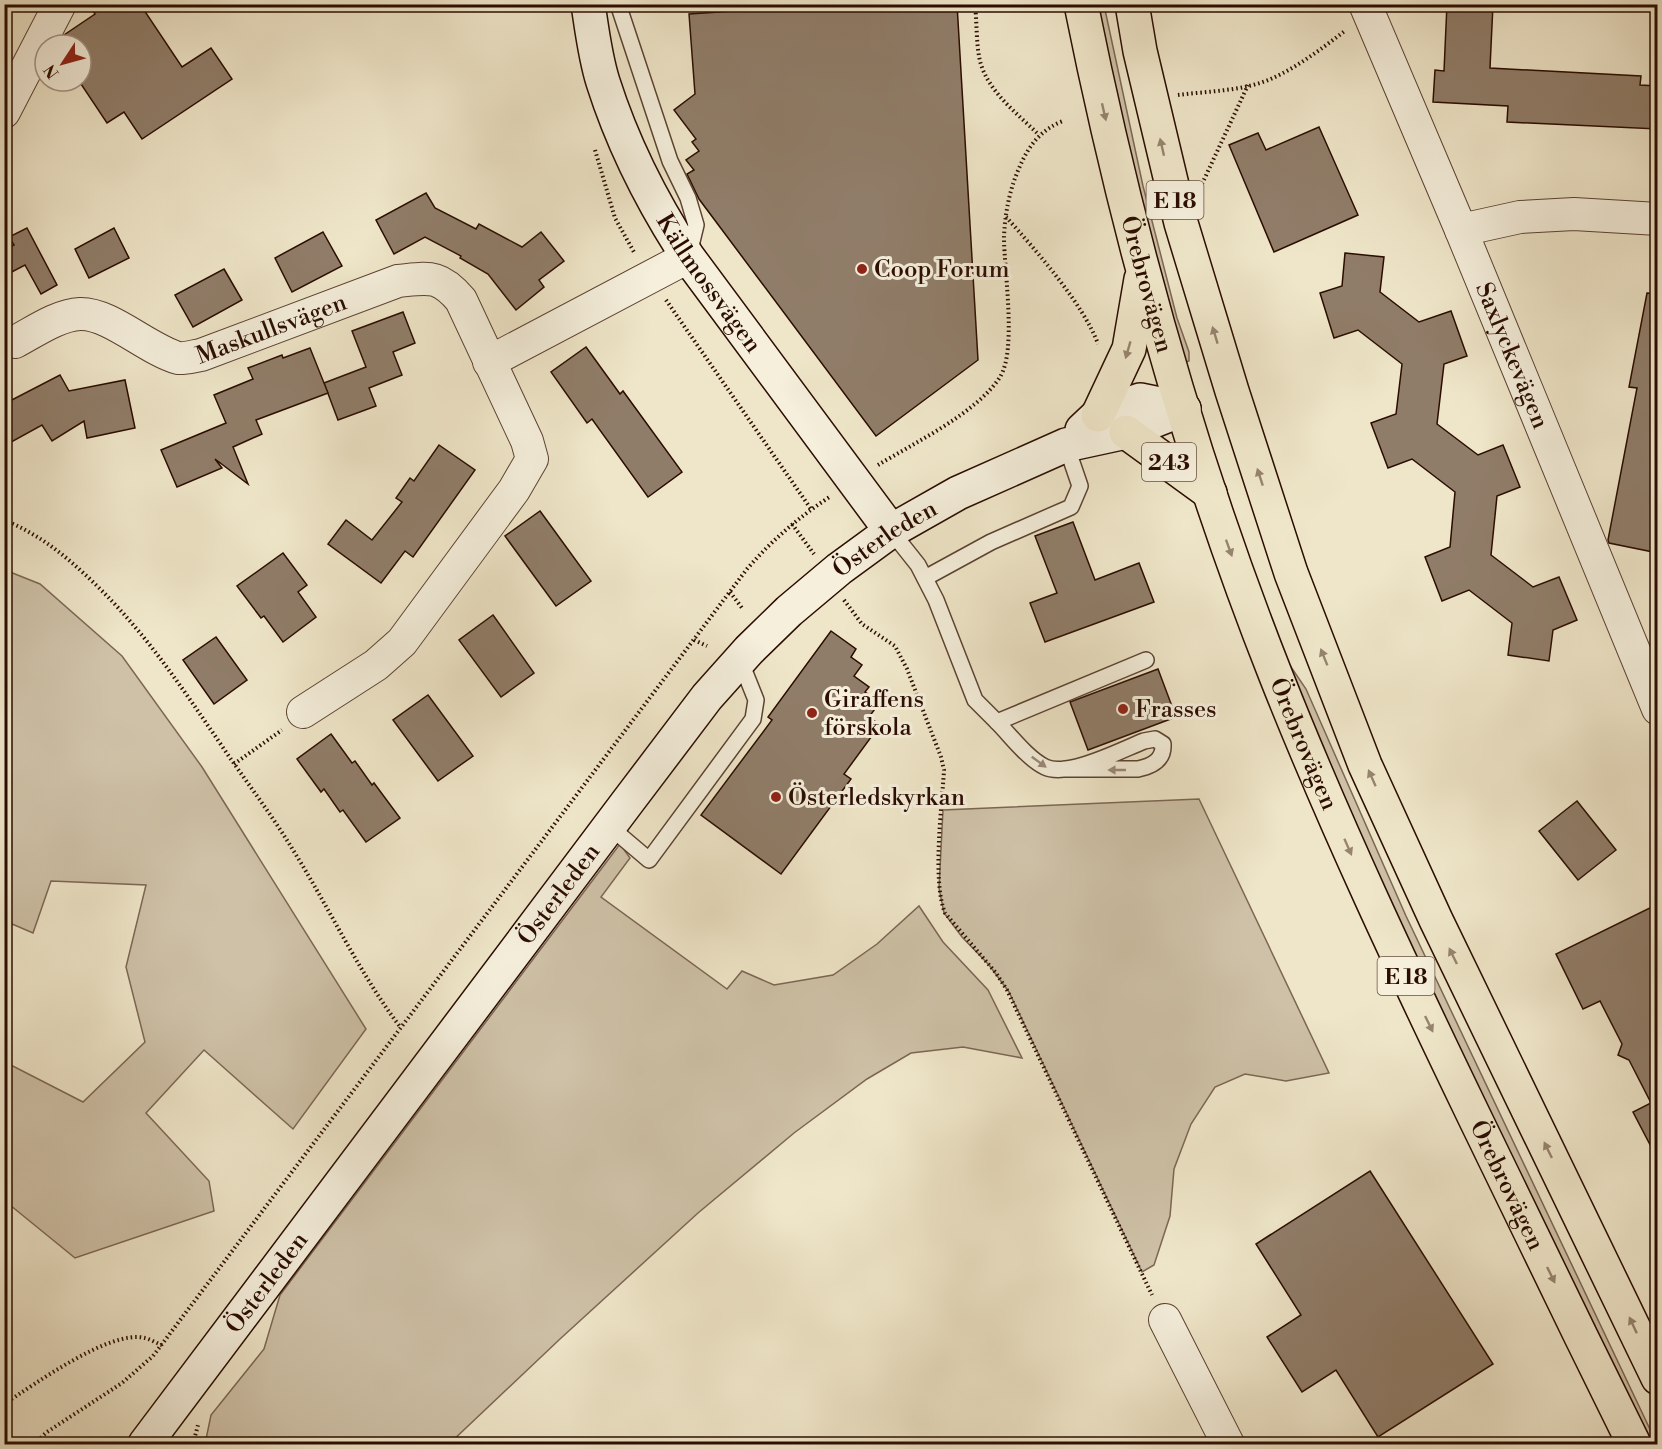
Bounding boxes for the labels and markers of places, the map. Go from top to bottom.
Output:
place label: Coop Forum [874,255,1010,285]
marker: Coop Forum [855,262,869,276]
place label: Giraffens förskola [824,685,924,743]
place label: Frasses [1135,695,1217,725]
marker: Frasses [1116,702,1130,716]
marker: Giraffens förskola [805,706,819,720]
place label: Österledskyrkan [788,782,965,813]
marker: Österledskyrkan [769,790,783,804]

